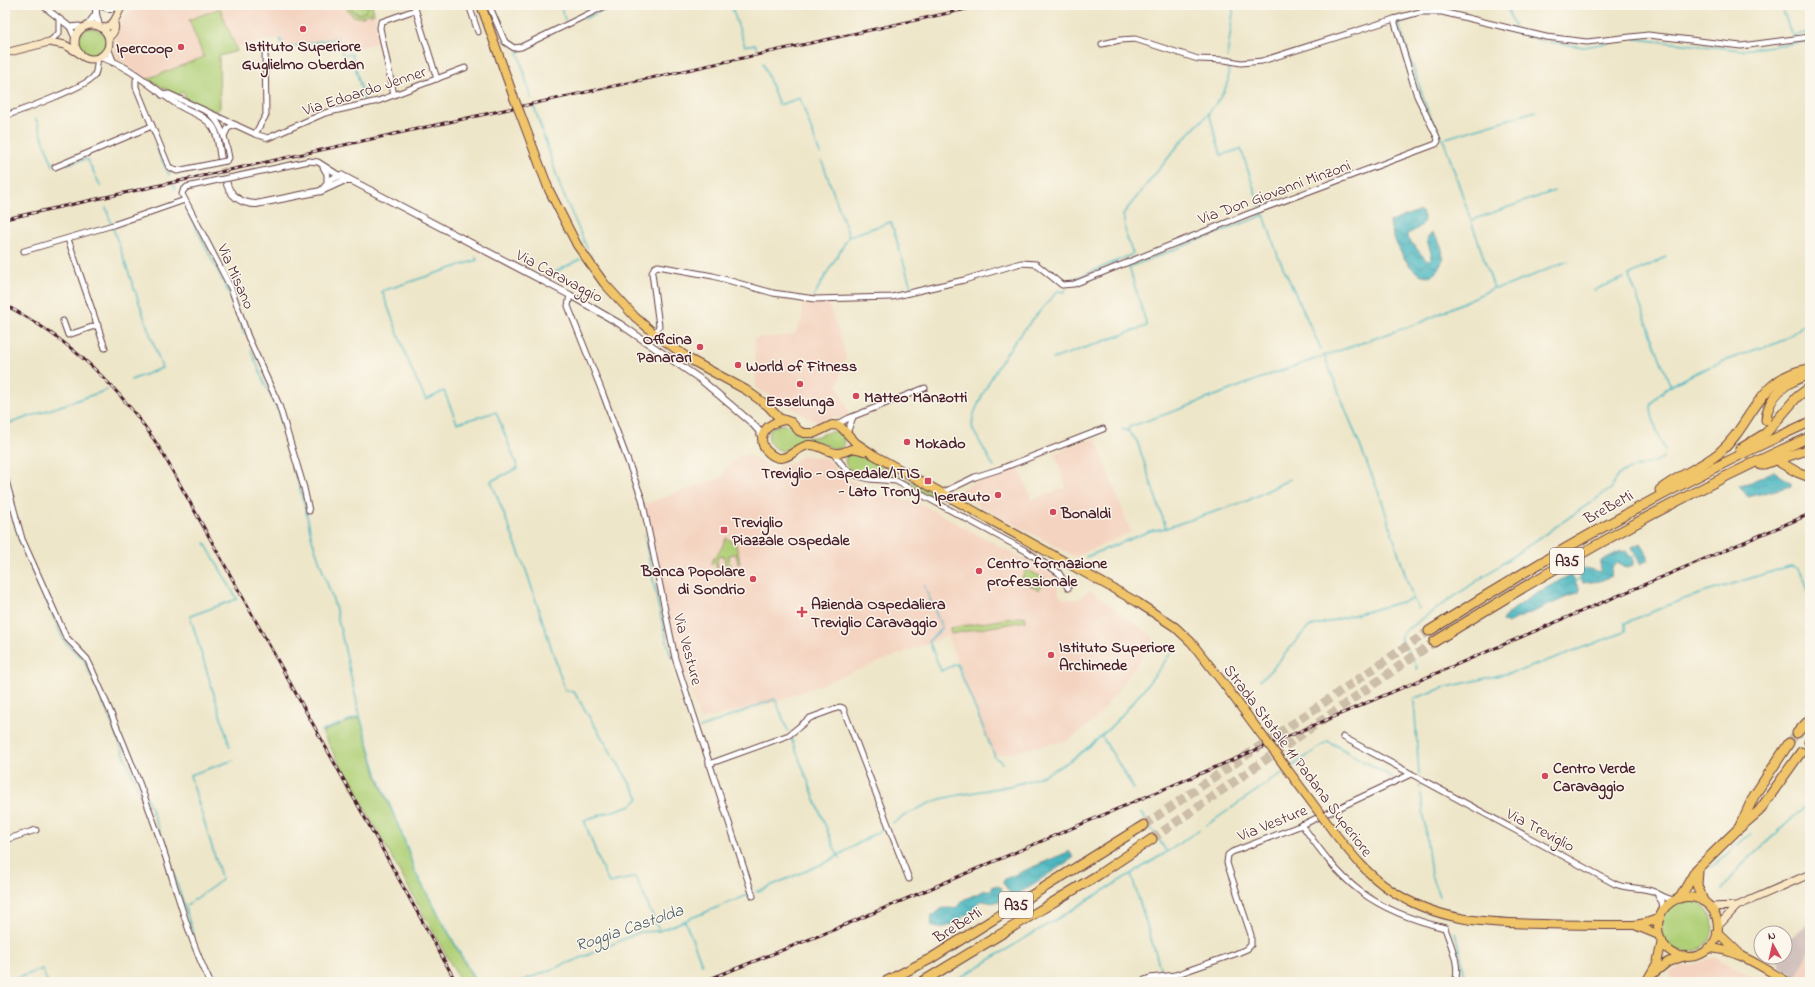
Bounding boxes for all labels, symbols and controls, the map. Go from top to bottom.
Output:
marker: Istituto Superiore Guglielmo Oberdan [298,24,308,34]
place label: Istituto Superiore Guglielmo Oberdan [242,35,364,78]
place label: Ipercoop [116,37,173,61]
marker: Ipercoop [176,42,186,52]
street label: Via Edoardo Jenner [299,61,430,123]
street label: Via Don Giovanni Minzoni [1194,154,1354,232]
street label: Via Misano [210,239,260,313]
street label: Via Caravaggio [510,243,607,310]
place label: Officina Panarari [637,328,692,370]
marker: Officina Panarari [695,342,705,352]
place label: World of Fitness [746,355,857,379]
marker: World of Fitness [733,360,743,370]
marker: Esselunga [795,379,805,389]
place label: Matteo Manzotti [864,386,968,410]
place label: Esselunga [766,390,835,415]
marker: Matteo Manzotti [851,391,861,401]
place label: Mokado [915,432,966,456]
marker: Mokado [902,437,912,447]
place label: Treviglio - Ospedale/ITIS - Lato Trony [761,462,920,505]
marker: Treviglio - Ospedale/ITIS - Lato Trony [923,476,933,486]
street label: BreBeMi [1579,484,1638,532]
place label: Iperauto [934,485,990,509]
marker: Iperauto [993,490,1003,500]
place label: Bonaldi [1060,502,1111,526]
marker: Bonaldi [1048,507,1058,517]
place label: Treviglio Piazzale Ospedale [732,511,851,553]
marker: Treviglio Piazzale Ospedale [719,525,729,535]
road number: A35 [1550,548,1584,574]
place label: Centro formazione professionale [987,552,1108,594]
place label: Banca Popolare di Sondrio [640,560,746,602]
marker: Centro formazione professionale [974,566,984,576]
marker: Banca Popolare di Sondrio [748,574,758,584]
place label: Azienda Ospedaliera Treviglio Caravaggio [811,593,946,636]
marker: Azienda Ospedaliera Treviglio Caravaggio [796,606,808,618]
street label: Via Vesture [666,610,708,689]
place label: Istituto Superiore Archimede [1059,636,1176,678]
marker: Istituto Superiore Archimede [1046,650,1056,660]
street label: Strada Statale 11 Padana Superiore [1217,660,1378,863]
place label: Centro Verde Caravaggio [1553,757,1636,800]
marker: Centro Verde Caravaggio [1540,771,1550,781]
street label: Via Vesture [1233,799,1312,849]
street label: Via Treviglio [1501,802,1579,859]
road number: A35 [999,892,1033,918]
water label: Roggia Castolda [572,898,688,960]
street label: BreBeMi [928,901,987,951]
north arrow [1753,925,1793,965]
text: N [1767,928,1777,945]

